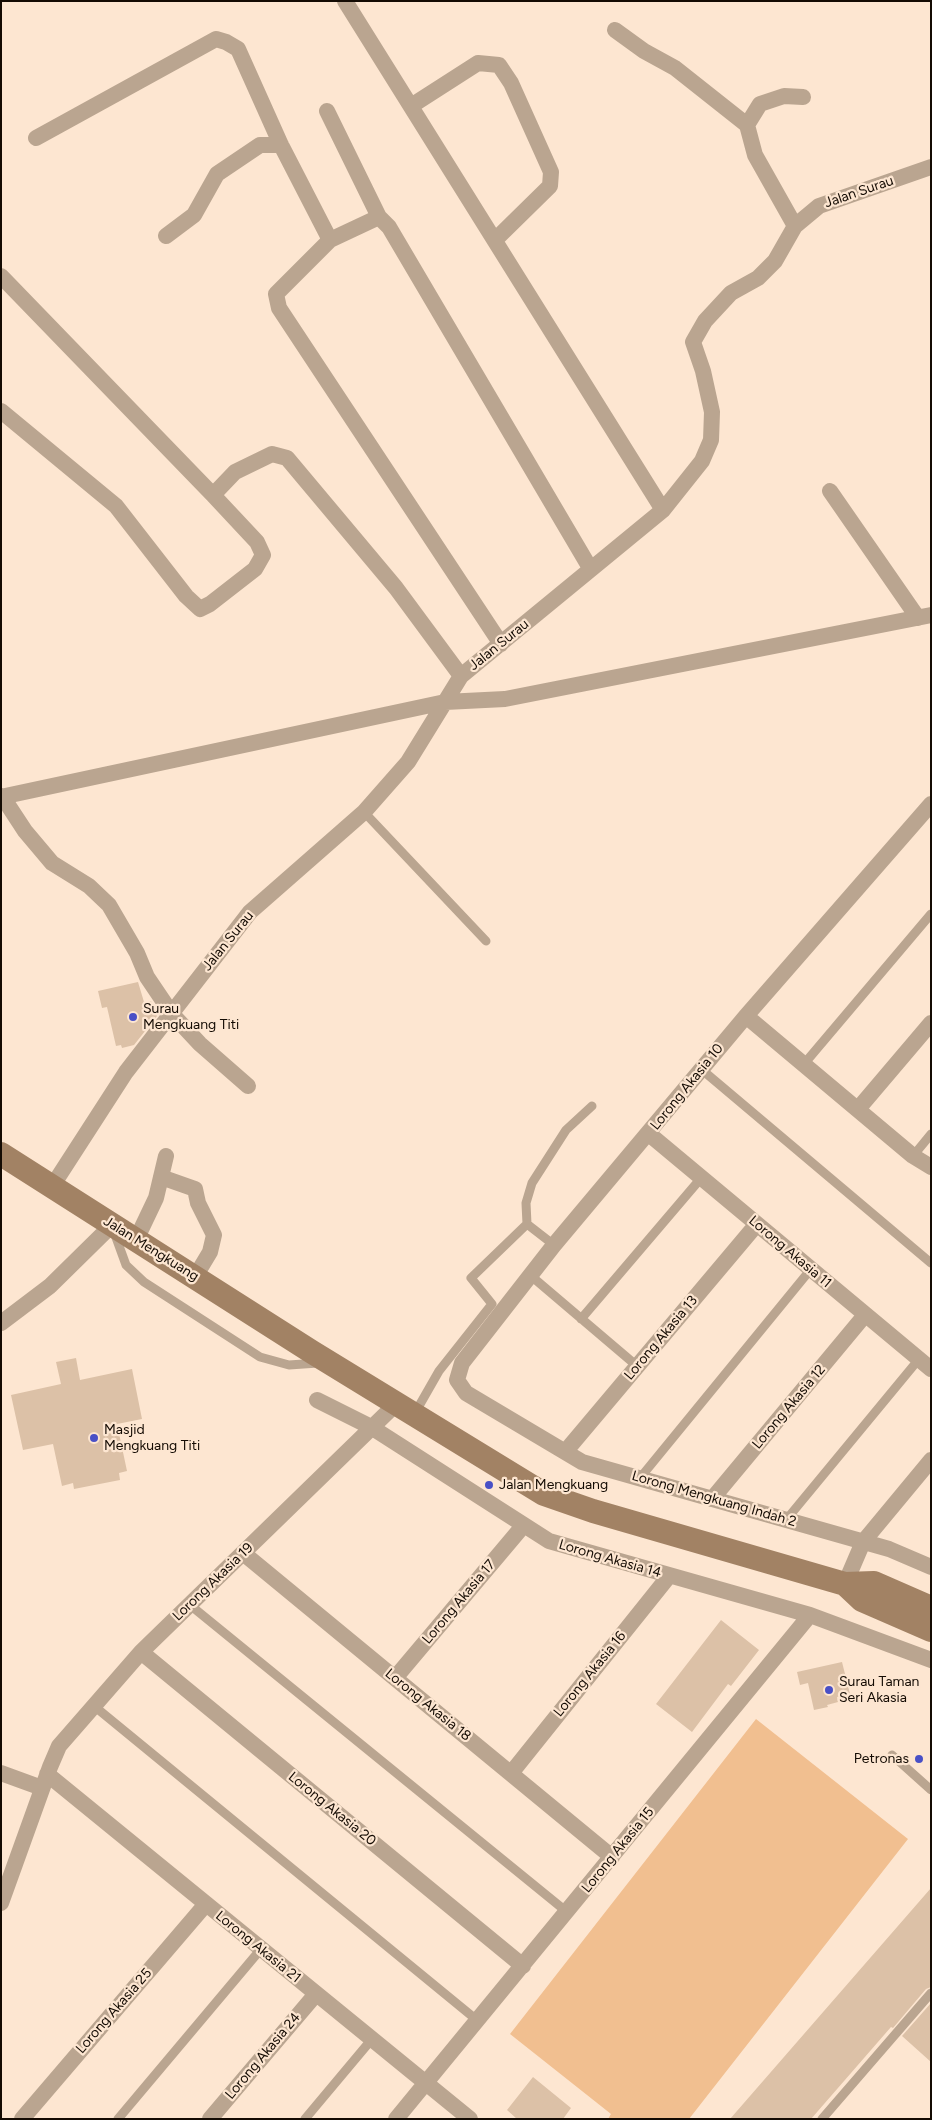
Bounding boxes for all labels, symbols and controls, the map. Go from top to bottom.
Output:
street label: Jalan Surau [822,172,896,212]
street label: Jalan Surau [466,616,532,674]
street label: Jalan Surau [199,908,257,974]
place label: Surau Mengkuang Titi [143,1001,239,1034]
marker: Surau Mengkuang Titi [127,1011,139,1023]
street label: Lorong Akasia 10 [647,1040,727,1134]
street label: Lorong Akasia 11 [745,1212,835,1292]
street label: Jalan Mengkuang [100,1213,202,1285]
street label: Lorong Akasia 13 [621,1292,701,1384]
street label: Lorong Akasia 12 [749,1361,829,1453]
place label: Masjid Mengkuang Titi [104,1422,200,1454]
marker: Masjid Mengkuang Titi [88,1432,100,1444]
street label: Lorong Mengkuang Indah 2 [630,1467,798,1531]
place label: Jalan Mengkuang [499,1477,608,1493]
marker: Jalan Mengkuang [483,1479,495,1491]
street label: Lorong Akasia 14 [557,1536,663,1582]
street label: Lorong Akasia 19 [169,1539,257,1625]
street label: Lorong Akasia 17 [419,1557,499,1647]
street label: Lorong Akasia 16 [550,1628,630,1720]
street label: Lorong Akasia 18 [382,1665,474,1745]
place label: Surau Taman Seri Akasia [839,1674,919,1706]
marker: Surau Taman Seri Akasia [823,1684,835,1696]
place label: Petronas [854,1751,909,1767]
marker: Petronas [913,1753,925,1765]
street label: Lorong Akasia 20 [285,1768,379,1850]
street label: Lorong Akasia 15 [578,1804,658,1896]
street label: Lorong Akasia 21 [212,1907,304,1987]
street label: Lorong Akasia 25 [72,1965,156,2057]
street label: Lorong Akasia 24 [222,2009,304,2103]

